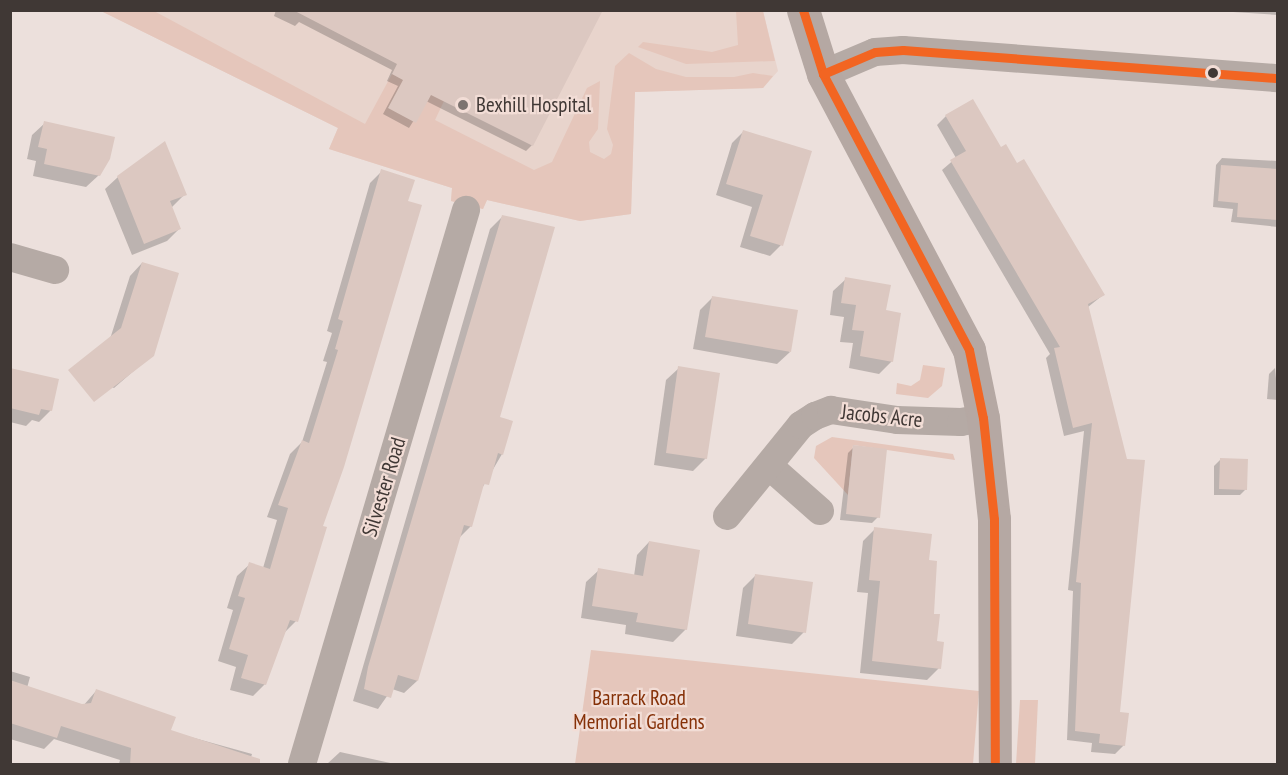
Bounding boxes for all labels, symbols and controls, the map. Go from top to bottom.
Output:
unlabelled marker [1207,67,1219,79]
place label: Bexhill Hospital [476,92,591,118]
marker: Bexhill Hospital [454,96,472,114]
street label: Jacobs Acre [840,399,924,433]
street label: Silvester Road [357,434,411,540]
park label: Barrack Road Memorial Gardens [573,685,705,735]

